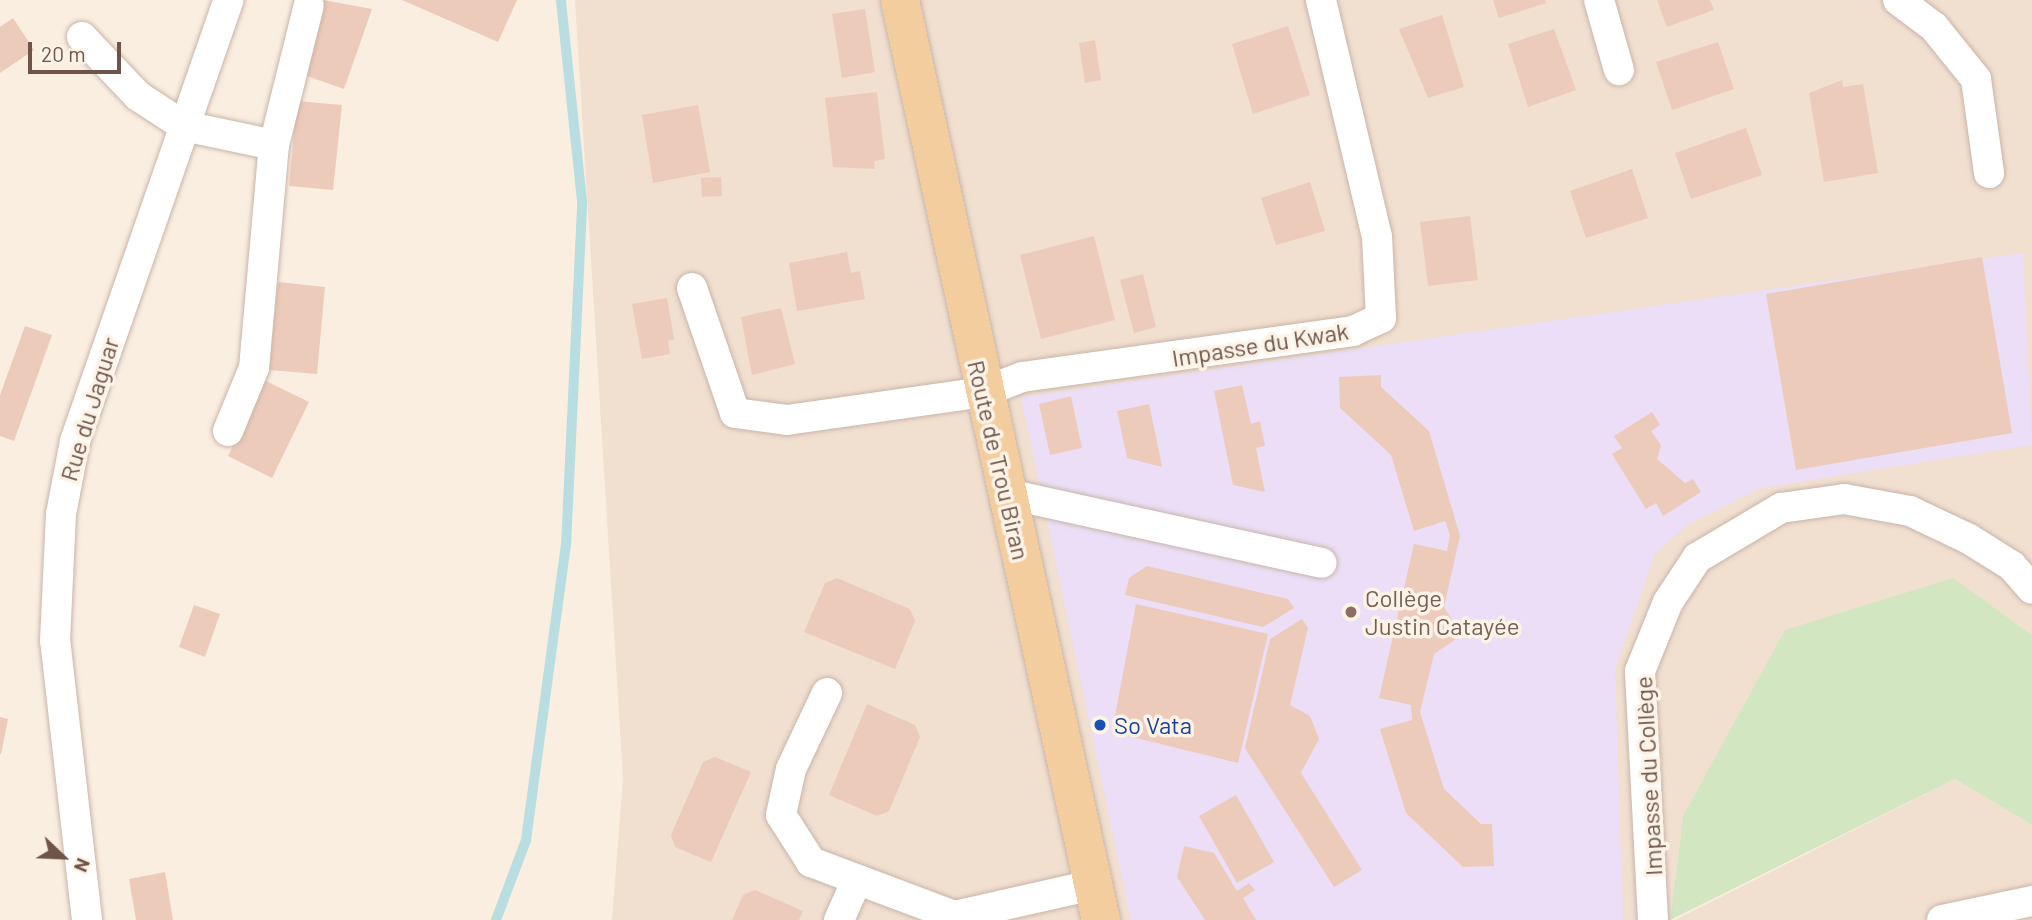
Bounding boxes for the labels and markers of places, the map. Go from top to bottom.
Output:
place label: Collège Justin Catayée [1365,584,1519,640]
marker: Collège Justin Catayée [1343,604,1359,620]
place label: So Vata [1114,711,1192,739]
marker: So Vata [1092,717,1108,733]

